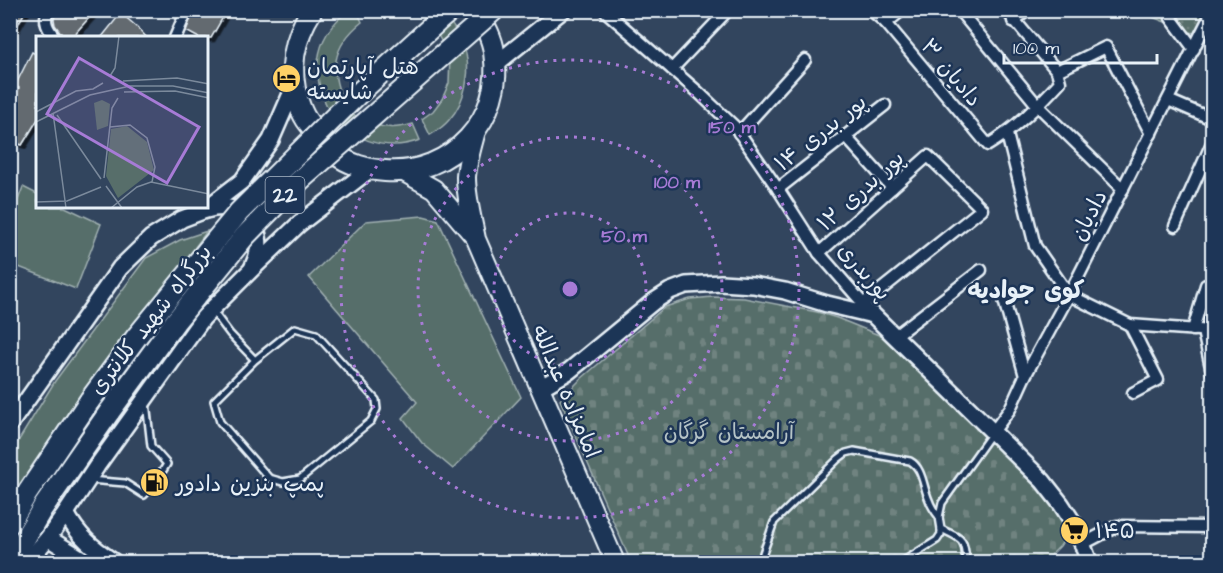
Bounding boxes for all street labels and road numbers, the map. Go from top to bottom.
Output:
street label: دادیان ۳ [913,32,989,114]
street label: پور بدری ۱۴ [768,87,874,179]
street label: پور بدری ۱۲ [811,144,911,239]
road number: 22 [266,177,304,213]
street label: دادیان [1063,185,1115,247]
street label: پوربدری [830,236,898,308]
street label: بزرگراه شهید کلانتری [83,238,220,402]
street label: امامزاده عبدالله [524,320,608,463]

